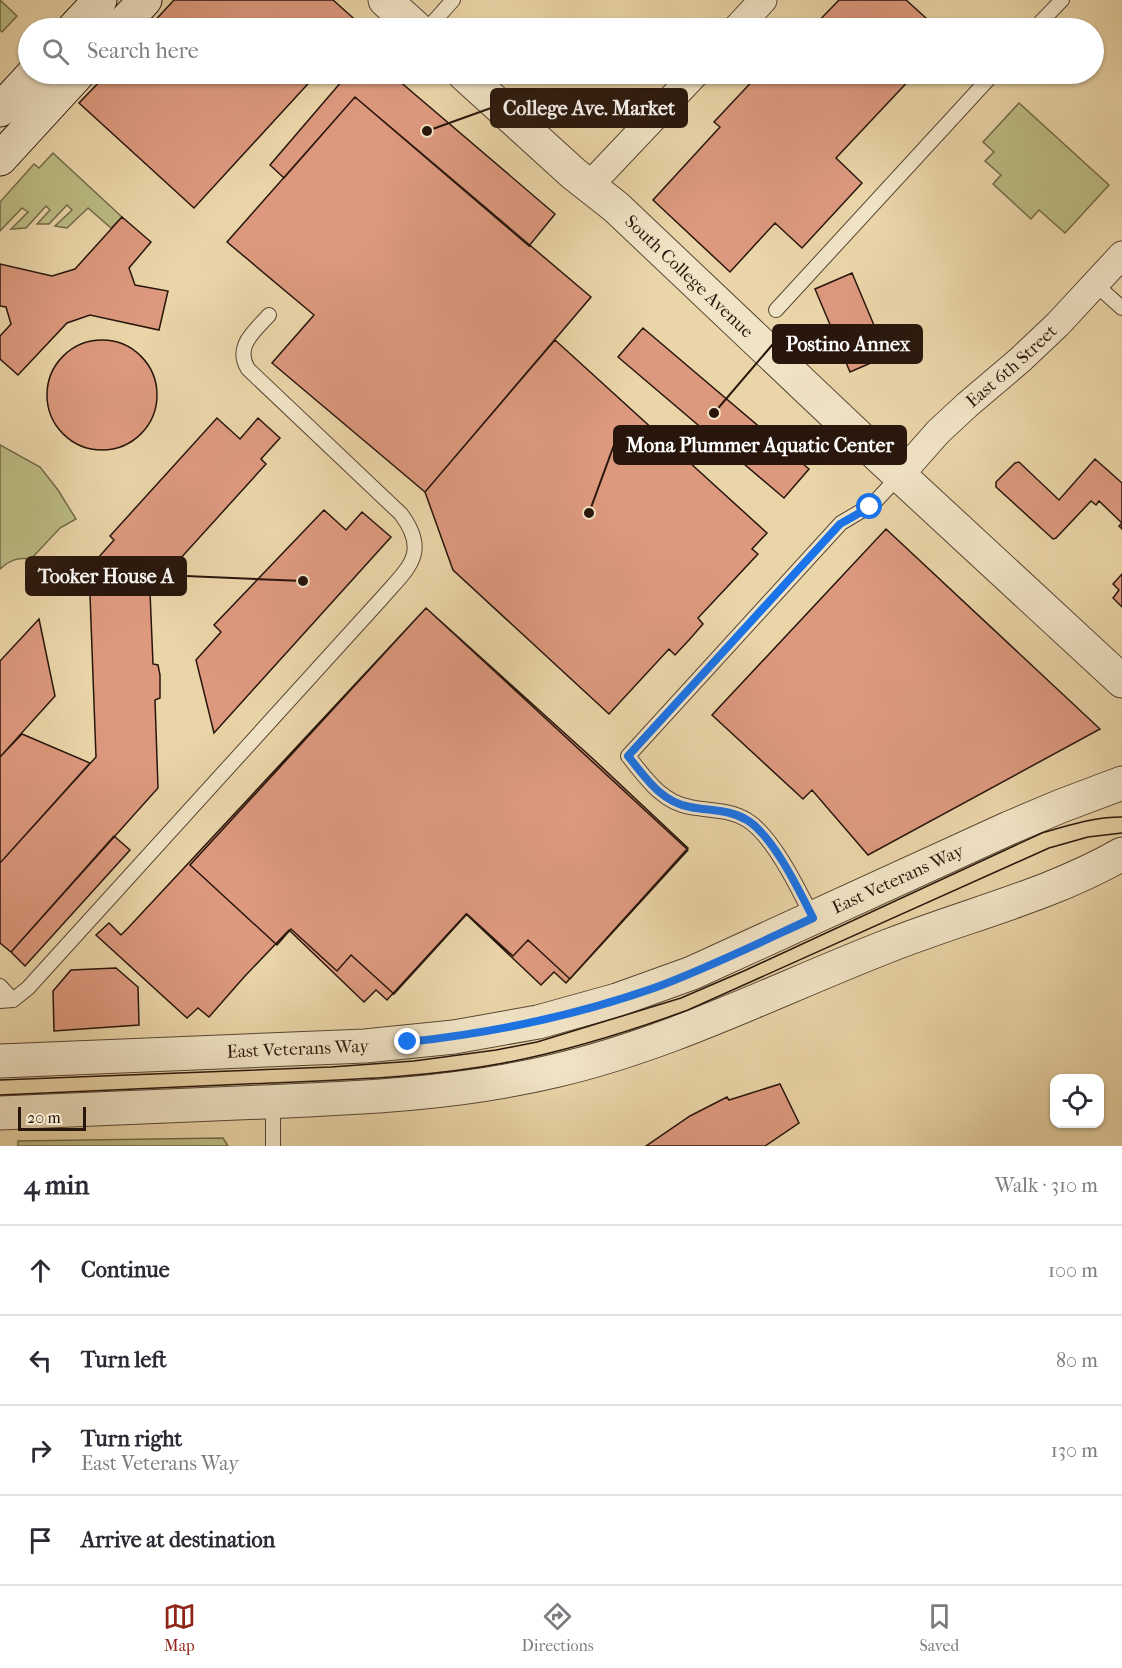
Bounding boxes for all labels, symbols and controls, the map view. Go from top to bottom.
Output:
search box [18,18,1104,84]
icon: search [39,35,72,68]
text: Search here [87,38,199,64]
callout: College Ave. Market [491,89,687,127]
text: College Ave. Market [503,97,676,120]
street label: South College Avenue [620,211,758,343]
street label: East 6th Street [962,320,1062,412]
callout: Postino Annex [773,325,922,363]
text: Postino Annex [786,333,911,356]
callout: Mona Plummer Aquatic Center [614,426,906,464]
text: Mona Plummer Aquatic Center [625,434,894,457]
route start [856,493,882,519]
callout: Tooker House A [26,557,186,595]
text: Tooker House A [37,565,175,588]
street label: East Veterans Way [829,840,968,919]
route end [394,1028,420,1054]
street label: East Veterans Way [226,1036,371,1063]
map controls [1050,1074,1104,1128]
button: locate [1050,1074,1104,1128]
scale bar [18,1104,86,1132]
text: 20 m [27,1108,61,1127]
text: 4 min [24,1170,89,1201]
text: Walk · 310 m [995,1174,1098,1197]
icon: ahead [24,1254,57,1287]
text: Continue [81,1257,170,1283]
text: 100 m [1048,1259,1098,1282]
icon: left [24,1344,57,1377]
text: Turn left [81,1347,167,1373]
text: 80 m [1056,1349,1098,1372]
text: Turn right [81,1426,182,1452]
icon: right [24,1434,57,1467]
text: 130 m [1051,1439,1098,1462]
text: East Veterans Way [81,1452,239,1475]
icon: arrive [24,1524,57,1557]
text: Arrive at destination [81,1527,275,1553]
tab: Map [163,1600,196,1655]
tab: Directions [522,1600,594,1655]
tab: Saved [919,1600,959,1655]

